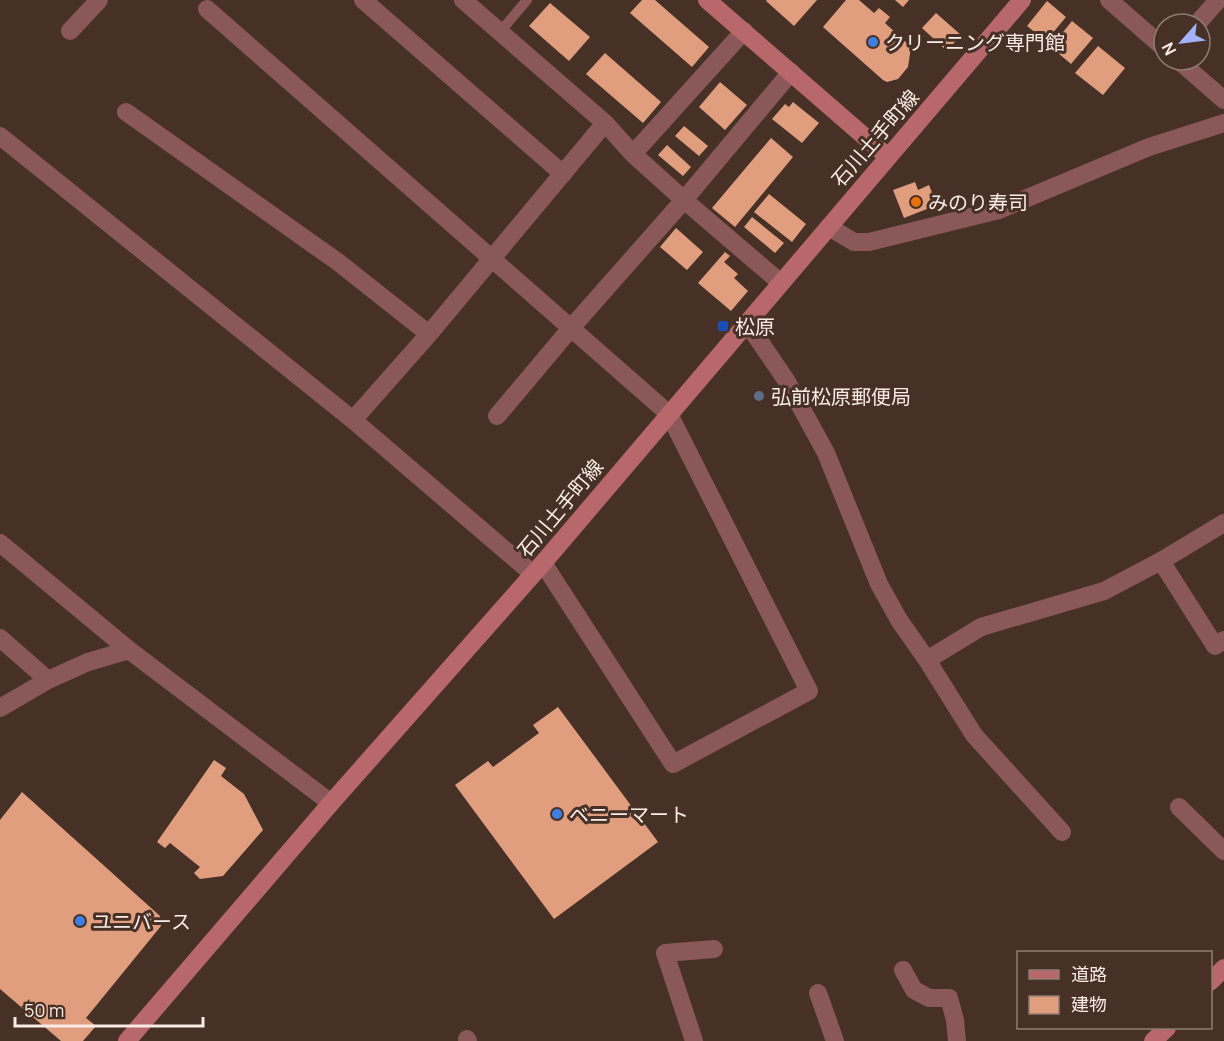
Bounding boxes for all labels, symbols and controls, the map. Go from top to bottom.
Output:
north arrow [1152,12,1212,72]
place label: クリーニング専門館 [885,29,1065,56]
marker: クリーニング専門館 [866,35,880,49]
text: N [1156,39,1181,59]
street label: 石川土手町線 [825,84,925,192]
place label: みのり寿司 [928,189,1028,216]
marker: みのり寿司 [909,195,923,209]
place label: 松原 [735,313,775,340]
marker: 松原 [716,319,730,333]
place label: 弘前松原郵便局 [771,383,911,410]
marker: 弘前松原郵便局 [752,389,766,403]
street label: 石川土手町線 [511,453,609,563]
place label: ベニーマート [569,801,689,828]
marker: ベニーマート [550,807,564,821]
place label: ユニバース [92,908,191,935]
marker: ユニバース [73,914,87,928]
legend [1017,951,1212,1029]
text: 道路 [1071,962,1107,986]
scale bar [15,990,202,1028]
text: 建物 [1071,992,1107,1016]
text: 50 m [24,998,64,1022]

